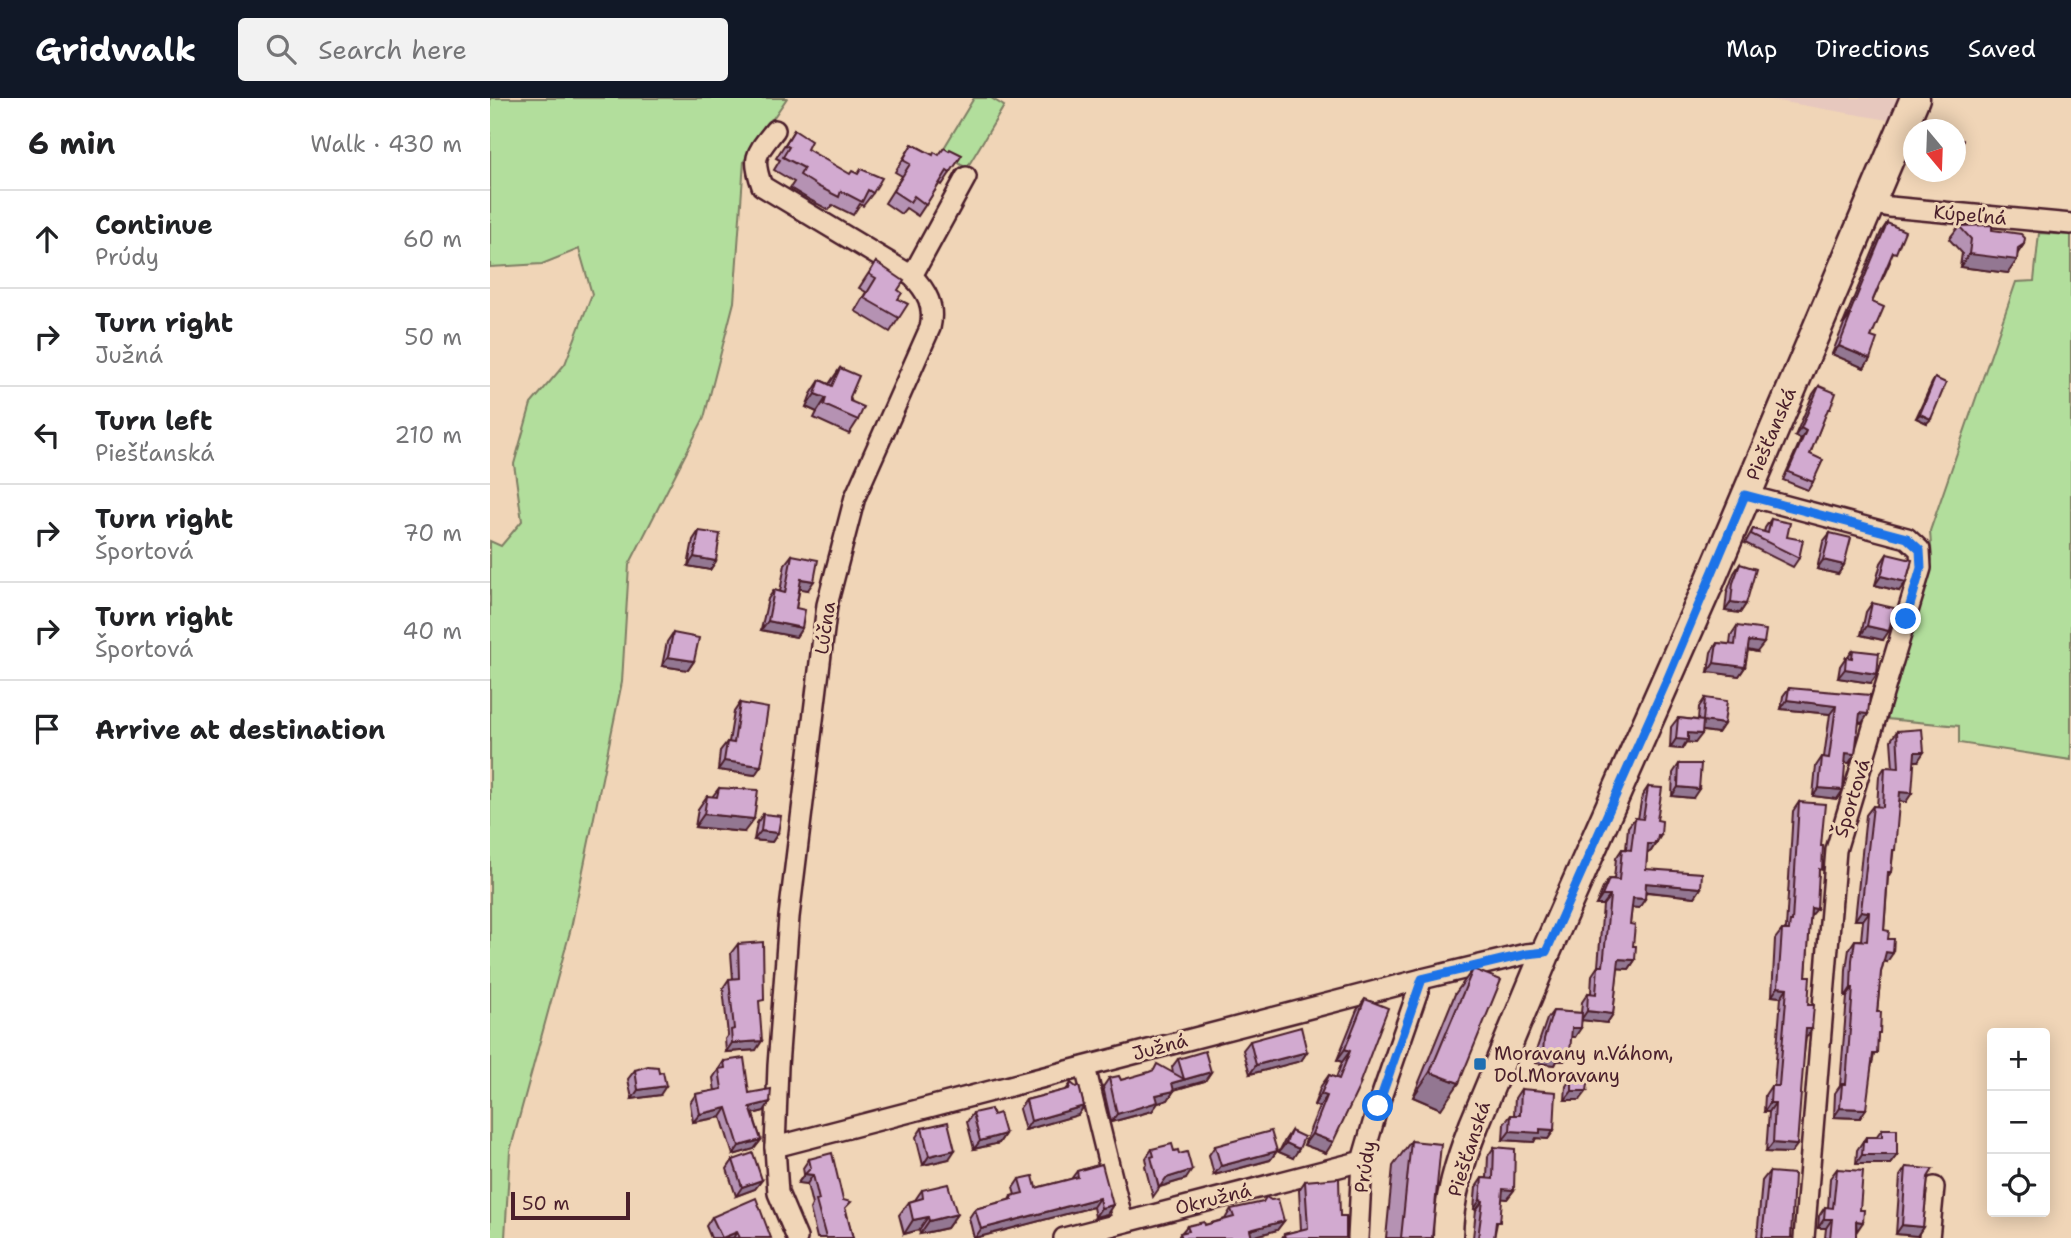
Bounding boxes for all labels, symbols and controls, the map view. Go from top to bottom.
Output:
search box [238,18,728,81]
text: Gridwalk [35,27,196,72]
icon: search [262,30,300,68]
text: Search here [318,32,467,67]
text: Map [1726,33,1777,65]
text: Directions [1815,33,1930,65]
text: Saved [1968,33,2036,65]
north arrow [1903,119,1966,182]
text: 6 min [28,123,115,164]
text: Walk · 430 m [310,129,462,159]
street label: Kúpeľná [1932,199,2008,231]
text: Continue [95,207,213,242]
icon: ahead [28,220,66,258]
text: 60 m [403,224,462,254]
text: Prúdy [95,242,159,272]
text: Turn right [95,305,233,340]
icon: right [28,318,66,356]
text: 50 m [404,322,462,352]
text: Južná [95,340,163,370]
street label: Piešťanská [1740,383,1802,484]
text: Turn left [95,403,212,438]
icon: left [28,416,66,454]
text: 210 m [394,420,462,450]
text: Piešťanská [95,438,215,468]
text: Turn right [95,501,233,536]
icon: right [28,514,66,552]
text: 70 m [403,518,462,548]
text: Športová [95,536,193,566]
text: Turn right [95,599,233,634]
street label: Lúčna [809,600,841,656]
route end [1890,603,1921,634]
icon: right [28,612,66,650]
text: 40 m [402,616,462,646]
text: Športová [95,634,193,664]
icon: arrive [28,710,66,748]
text: Arrive at destination [95,712,385,747]
street label: Športová [1827,755,1876,840]
street label: Južná [1130,1028,1191,1066]
map controls [1987,1028,2050,1217]
button: + [1987,1028,2050,1091]
place label: Moravany n.Váhom, Dol.Moravany [1494,1041,1674,1088]
marker: Moravany n.Váhom, Dol.Moravany [1472,1056,1488,1072]
route start [1362,1090,1393,1121]
button: − [1987,1091,2050,1154]
street label: Piešťanská [1442,1098,1496,1200]
street label: Prúdy [1349,1139,1381,1195]
button: locate [1987,1154,2050,1217]
street label: Okružná [1172,1177,1254,1221]
scale bar [511,1189,630,1221]
text: 50 m [522,1191,570,1216]

